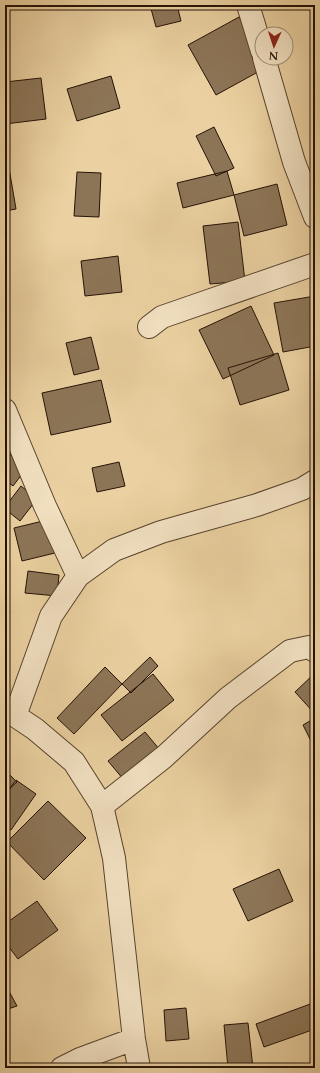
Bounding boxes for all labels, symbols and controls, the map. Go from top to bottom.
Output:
north arrow [254,26,294,66]
text: N [268,48,279,63]

